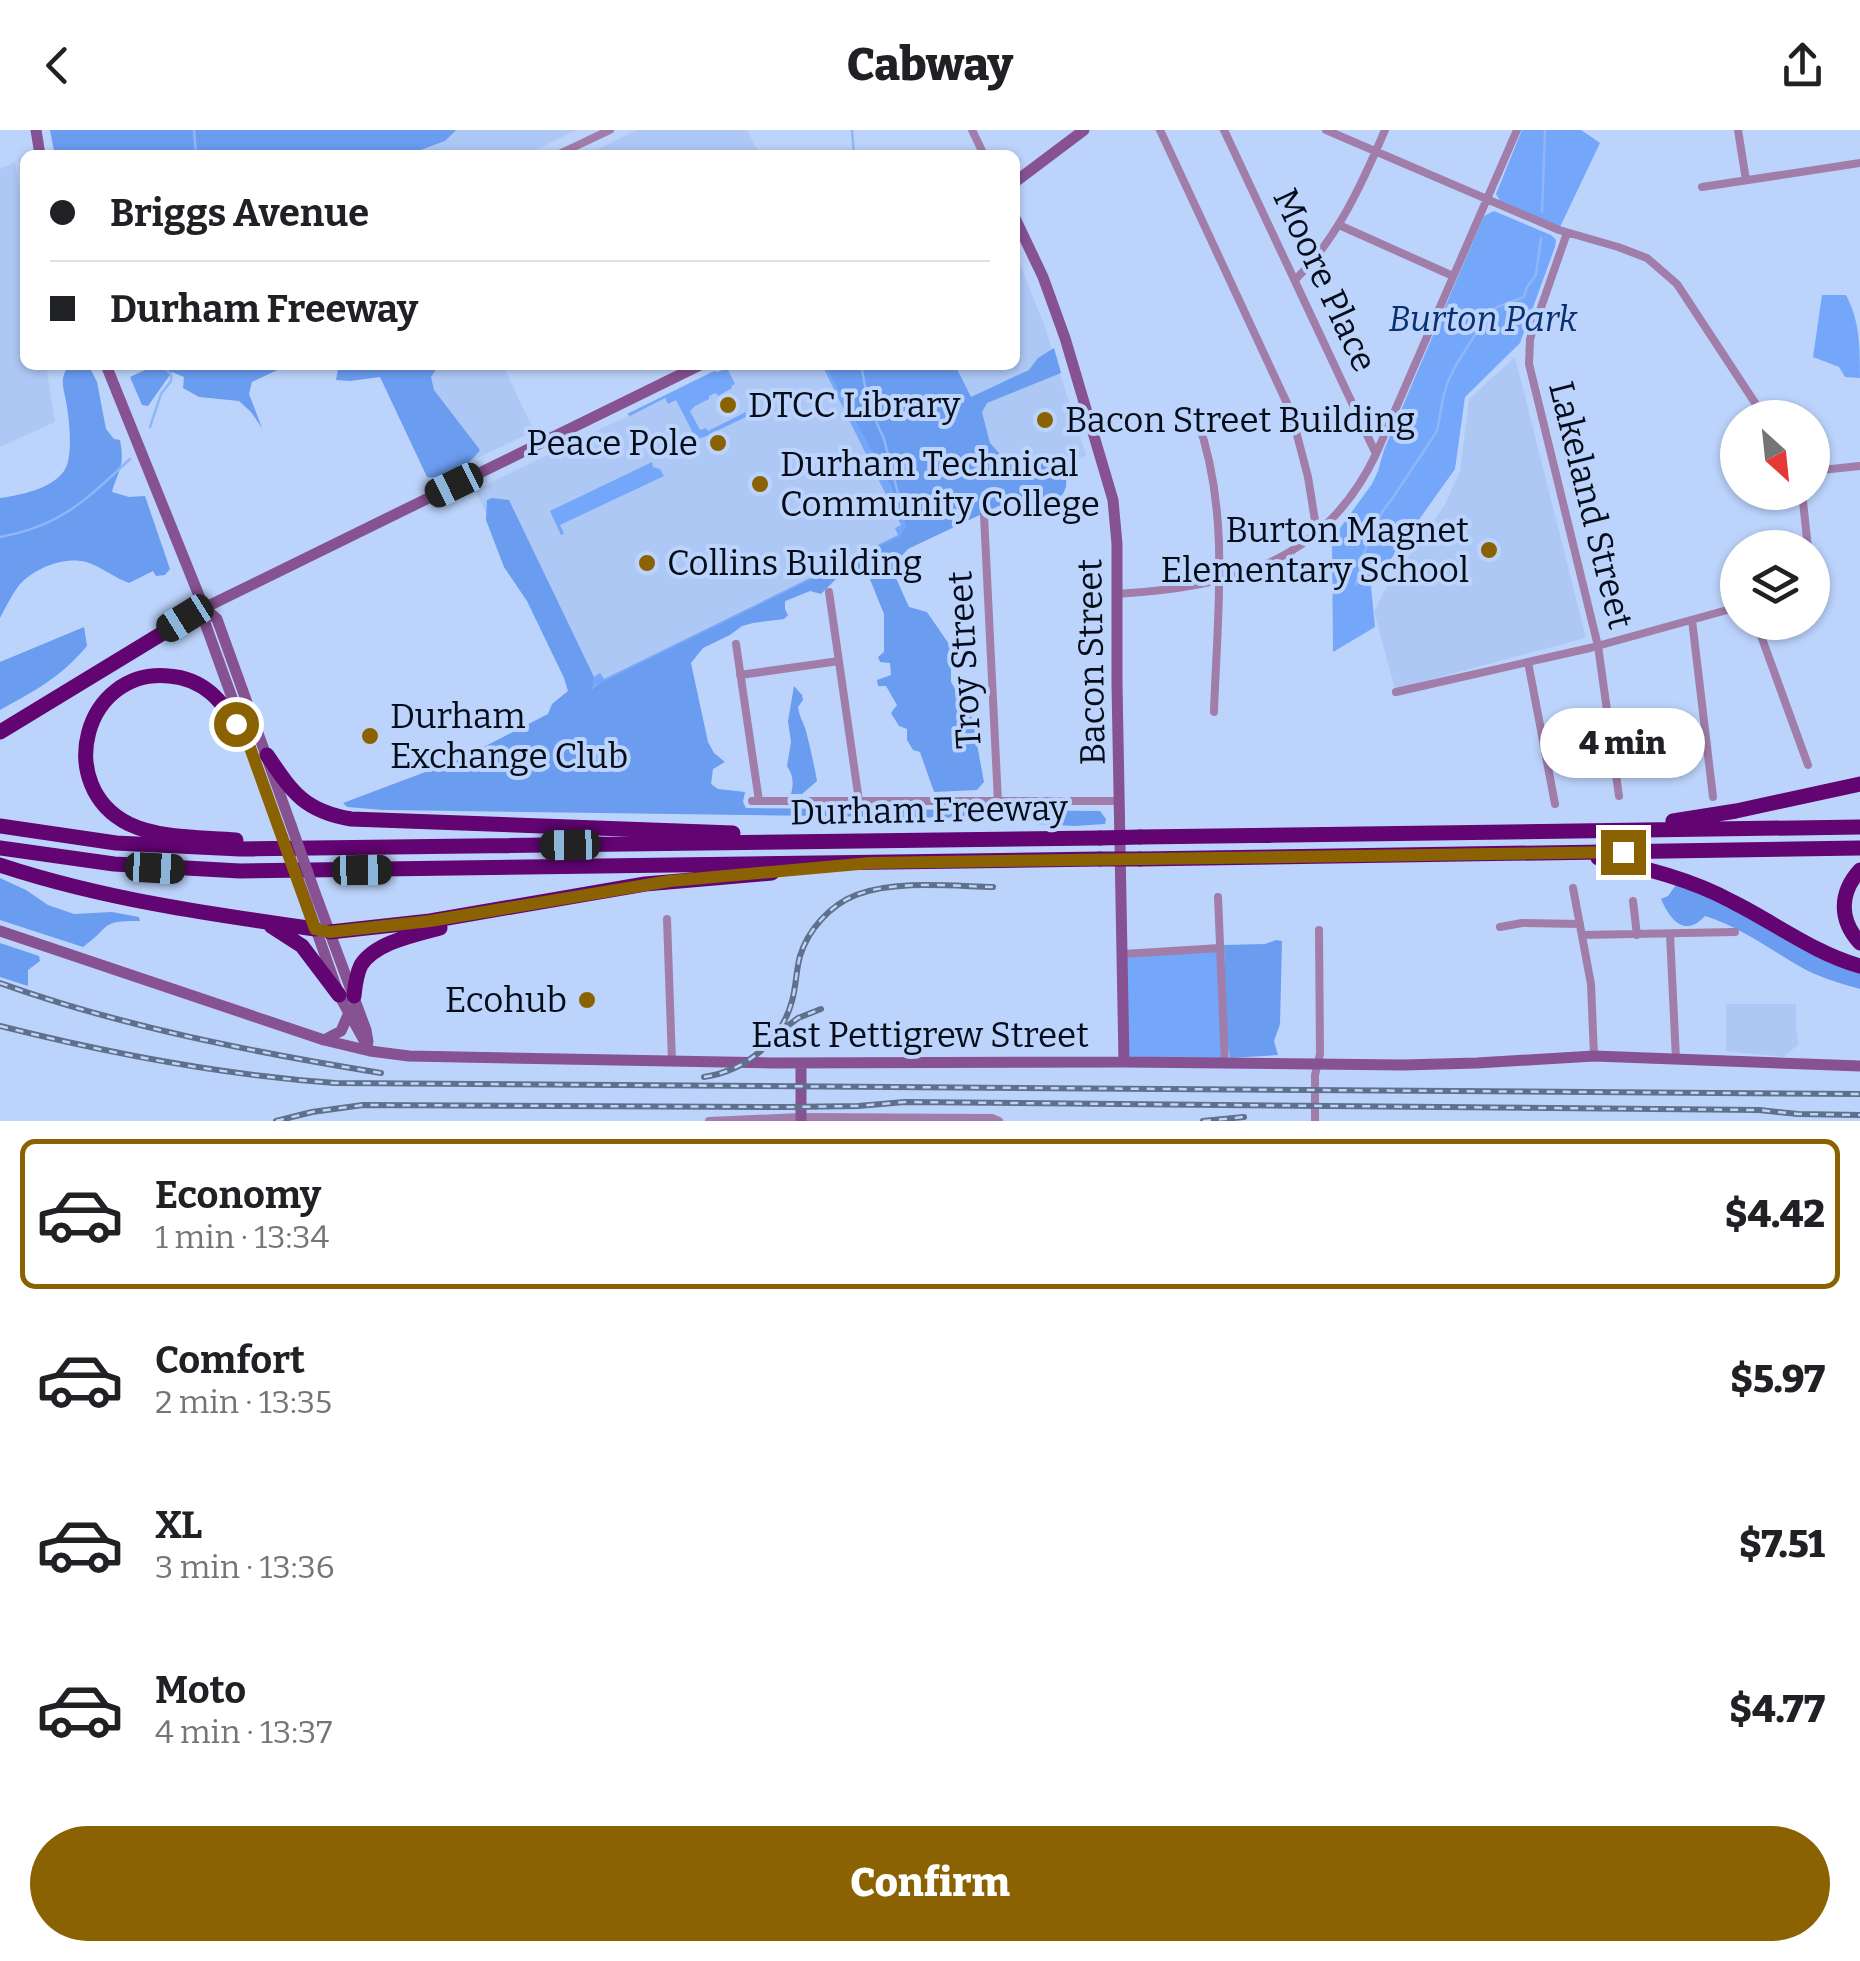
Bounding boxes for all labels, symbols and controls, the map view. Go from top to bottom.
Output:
icon: back [30,38,85,93]
text: Cabway [847,38,1013,92]
icon: share [1775,38,1830,93]
street label: Moore Place [1264,182,1386,378]
text: Briggs Avenue [110,190,369,236]
text: Durham Freeway [110,286,418,332]
park label: Burton Park [1388,298,1579,340]
street label: Lakeland Street [1540,377,1642,633]
place label: DTCC Library [748,384,961,426]
marker: DTCC Library [717,394,739,416]
place label: Bacon Street Building [1065,399,1415,441]
north arrow [1720,400,1830,510]
map controls [1720,400,1830,640]
marker: Bacon Street Building [1034,409,1056,431]
place label: Peace Pole [526,422,698,464]
marker: Peace Pole [707,432,729,454]
place label: Durham Technical Community College [780,443,1100,525]
car [420,458,488,512]
marker: Durham Technical Community College [749,473,771,495]
place label: Burton Magnet Elementary School [1160,509,1469,591]
button: layers [1720,530,1830,640]
marker: Burton Magnet Elementary School [1478,539,1500,561]
place label: Collins Building [667,542,922,584]
marker: Collins Building [636,552,658,574]
street label: Bacon Street [1068,558,1114,766]
street label: Troy Street [938,570,990,750]
car [152,589,218,647]
place label: Durham Exchange Club [390,695,628,777]
route start [214,702,259,747]
callout: 4 min [1540,707,1706,777]
text: 4 min [1579,724,1666,762]
marker: Durham Exchange Club [359,725,381,747]
street label: Durham Freeway [790,787,1069,833]
car [540,829,600,861]
route end [1601,830,1646,875]
car [124,851,186,885]
car [332,854,392,886]
place label: Ecohub [445,979,567,1021]
marker: Ecohub [576,989,598,1011]
street label: East Pettigrew Street [751,1014,1089,1056]
icon: car [35,1169,125,1259]
text: Economy [155,1172,321,1218]
text: $4.42 [1725,1191,1825,1237]
text: 1 min · 13:34 [155,1218,329,1256]
icon: car [35,1334,125,1424]
text: Comfort [155,1337,305,1383]
text: $5.97 [1730,1356,1825,1402]
text: 2 min · 13:35 [155,1383,332,1421]
icon: car [35,1499,125,1589]
text: XL [155,1502,202,1548]
text: $7.51 [1739,1521,1825,1567]
text: 3 min · 13:36 [155,1548,335,1586]
icon: car [35,1664,125,1754]
text: Moto [155,1667,246,1713]
text: $4.77 [1729,1686,1825,1732]
text: 4 min · 13:37 [155,1713,332,1751]
button: Confirm [30,1826,1830,1941]

